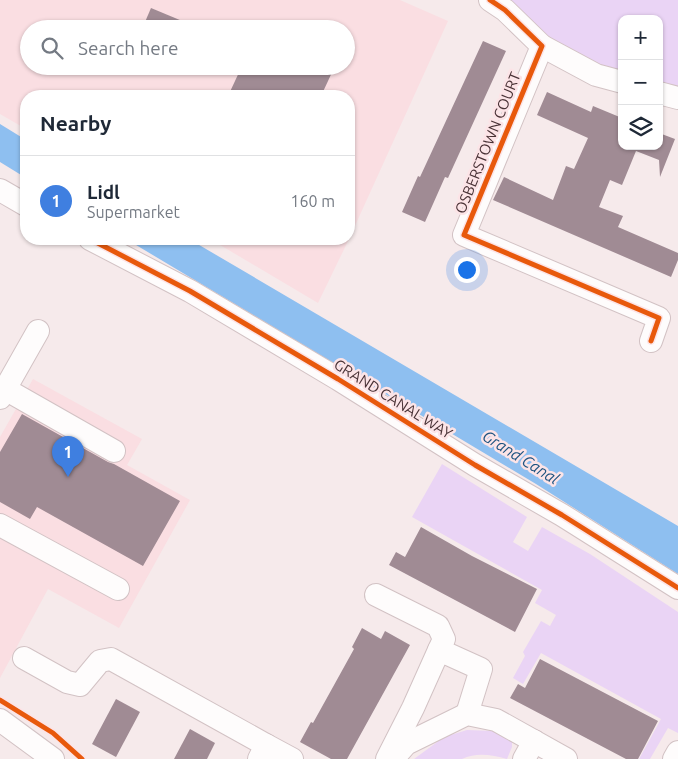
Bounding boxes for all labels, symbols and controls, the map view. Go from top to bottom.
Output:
map controls [618,15,663,150]
button: + [618,15,663,60]
search box [20,20,355,75]
icon: search [38,34,66,62]
text: Search here [78,37,178,59]
button: − [618,60,663,105]
street label: OSBERSTOWN COURT [451,69,524,216]
button: layers [618,105,663,150]
text: Nearby [40,111,111,135]
text: Lidl [87,181,120,203]
text: 1 [51,192,61,210]
text: 160 m [290,192,335,210]
text: Supermarket [87,203,180,221]
your location [454,257,480,283]
street label: GRAND CANAL WAY [331,355,456,442]
water label: Grand Canal [479,426,563,488]
pin: 1 [52,436,84,477]

